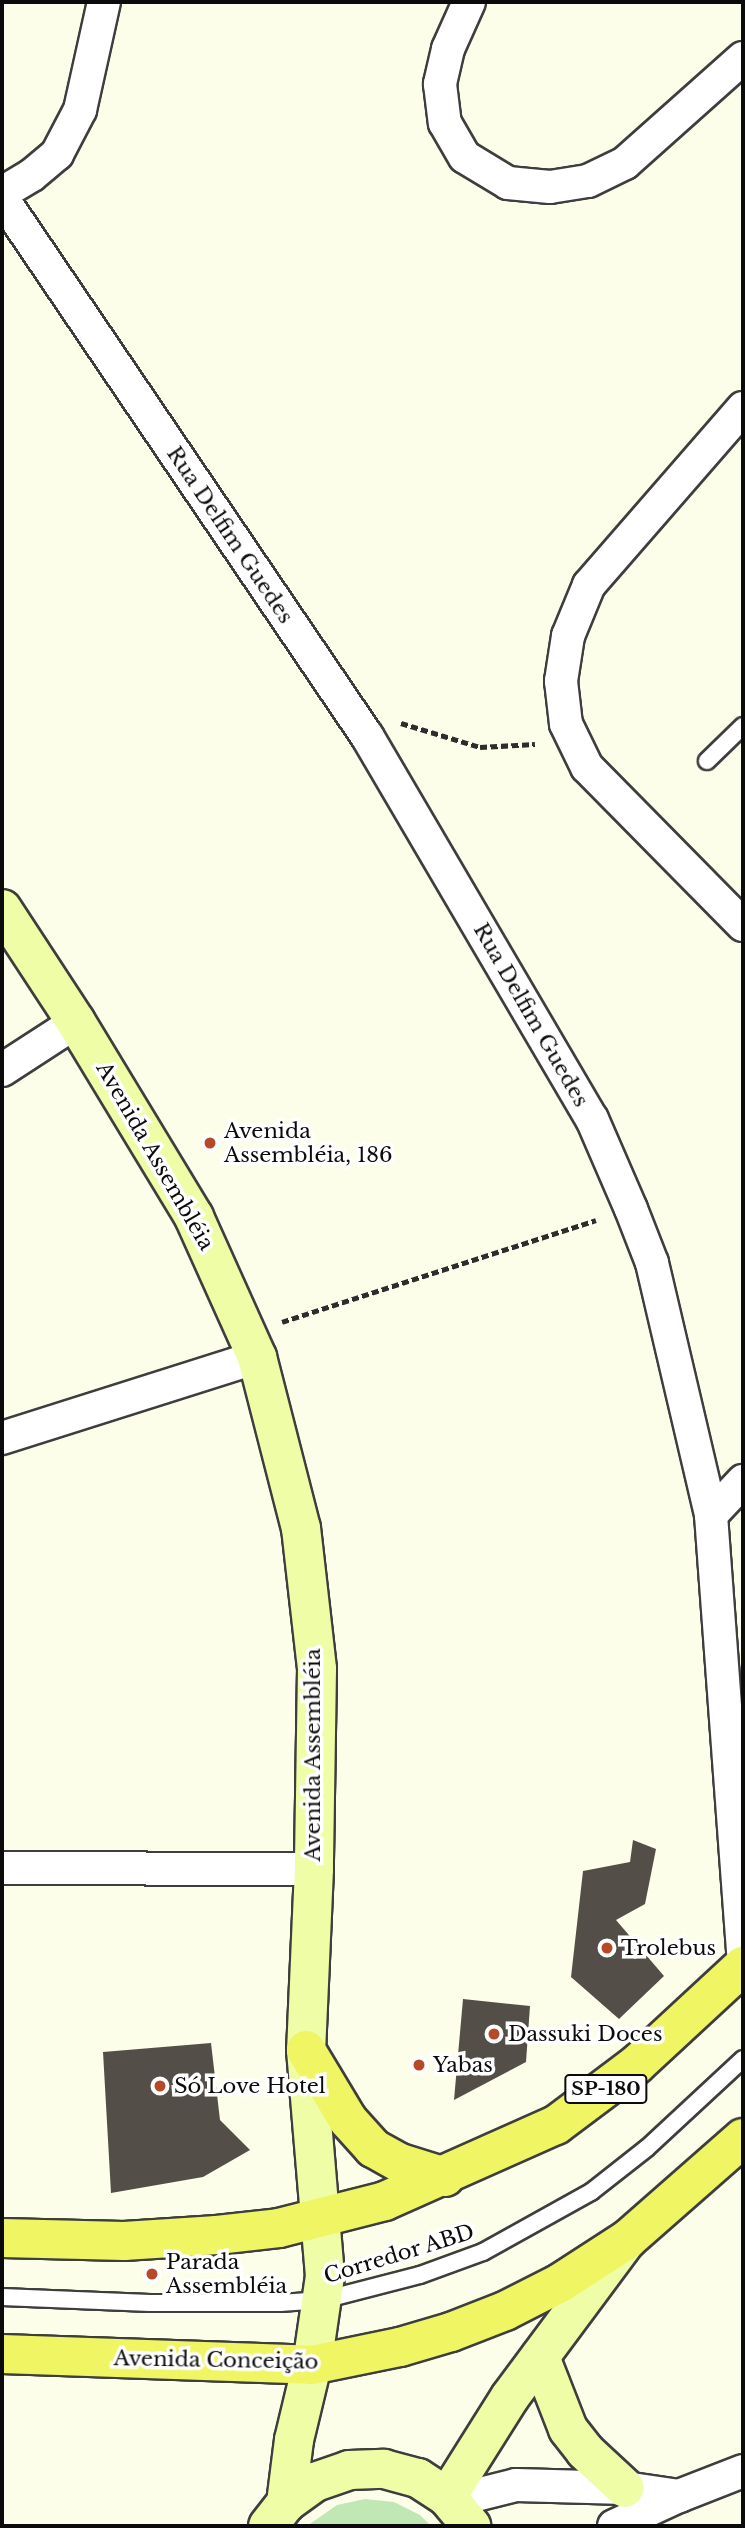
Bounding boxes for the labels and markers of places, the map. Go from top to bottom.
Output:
place label: Avenida Assembléia, 186 [224,1118,393,1168]
marker: Avenida Assembléia, 186 [202,1135,218,1151]
place label: Trolebus [621,1935,716,1961]
marker: Trolebus [599,1940,615,1956]
place label: Dassuki Doces [508,2021,662,2047]
marker: Dassuki Doces [486,2026,502,2042]
place label: Yabas [433,2052,493,2078]
marker: Yabas [411,2057,427,2073]
place label: Só Love Hotel [174,2073,326,2099]
marker: Só Love Hotel [152,2078,168,2094]
place label: Parada Assembléia [166,2249,287,2299]
marker: Parada Assembléia [144,2266,160,2282]

